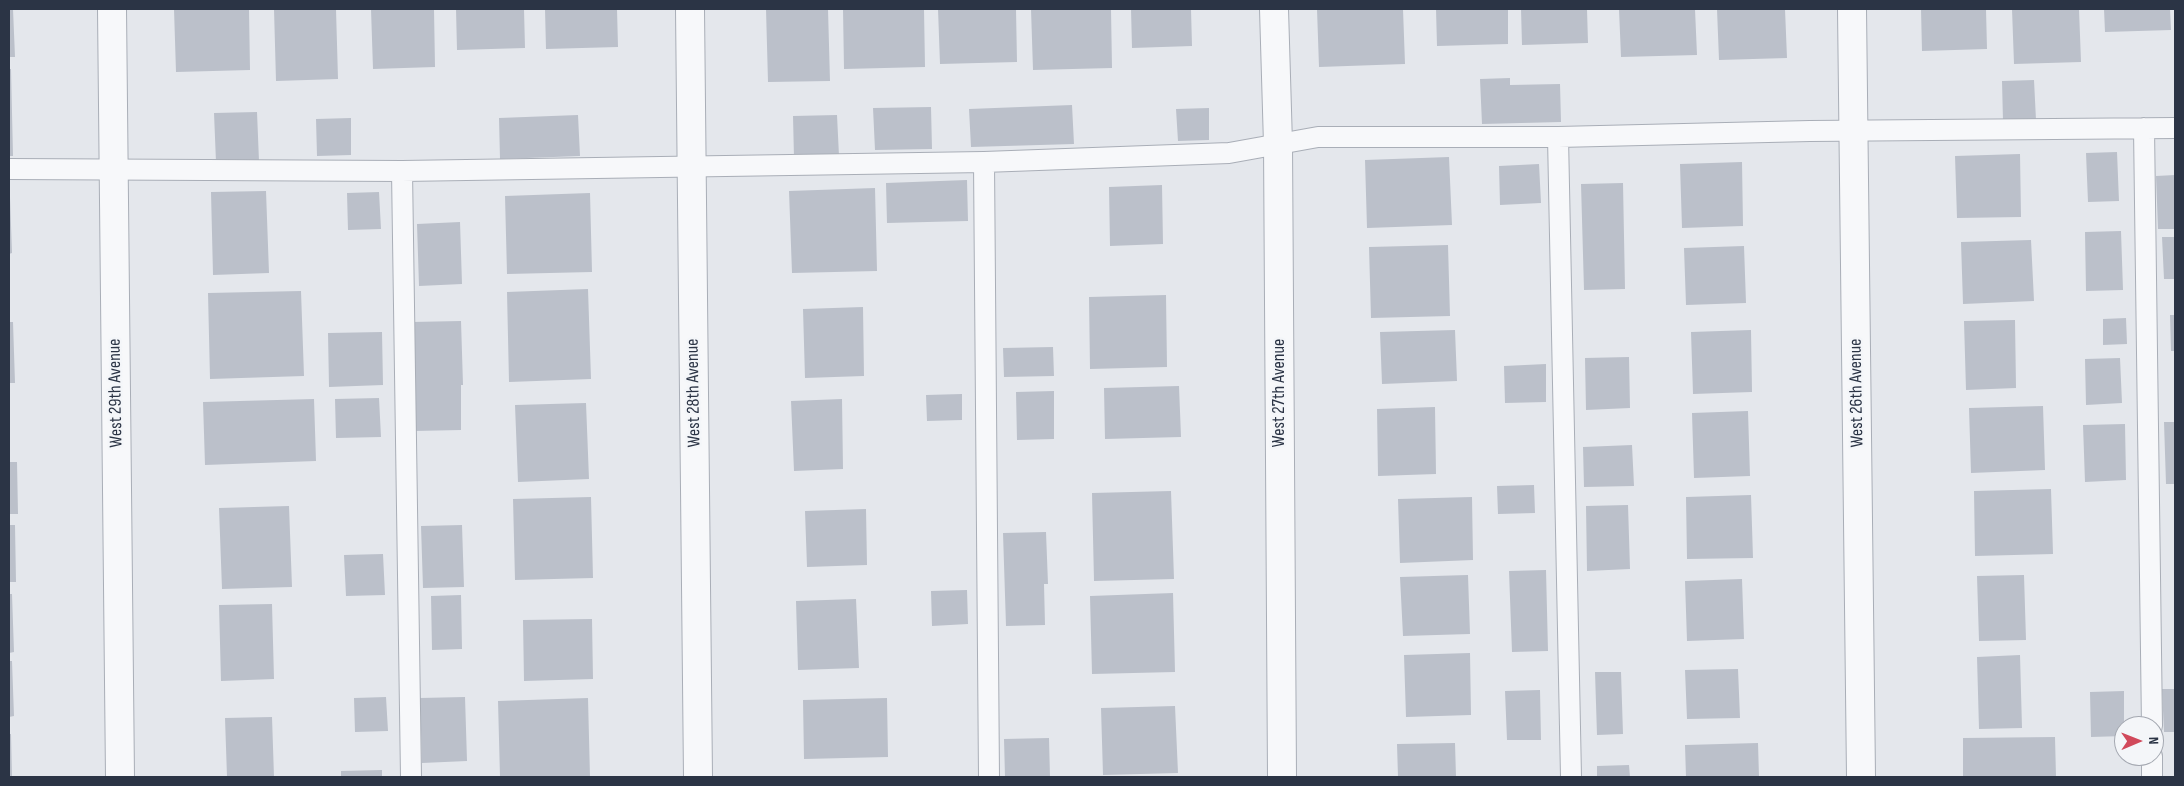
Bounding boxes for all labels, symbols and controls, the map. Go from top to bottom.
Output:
street label: West 29th Avenue [104,338,128,448]
street label: West 28th Avenue [682,338,706,448]
street label: West 26th Avenue [1845,338,1869,448]
street label: West 27th Avenue [1268,339,1290,447]
north arrow [2114,716,2164,766]
text: N [2145,737,2162,745]

